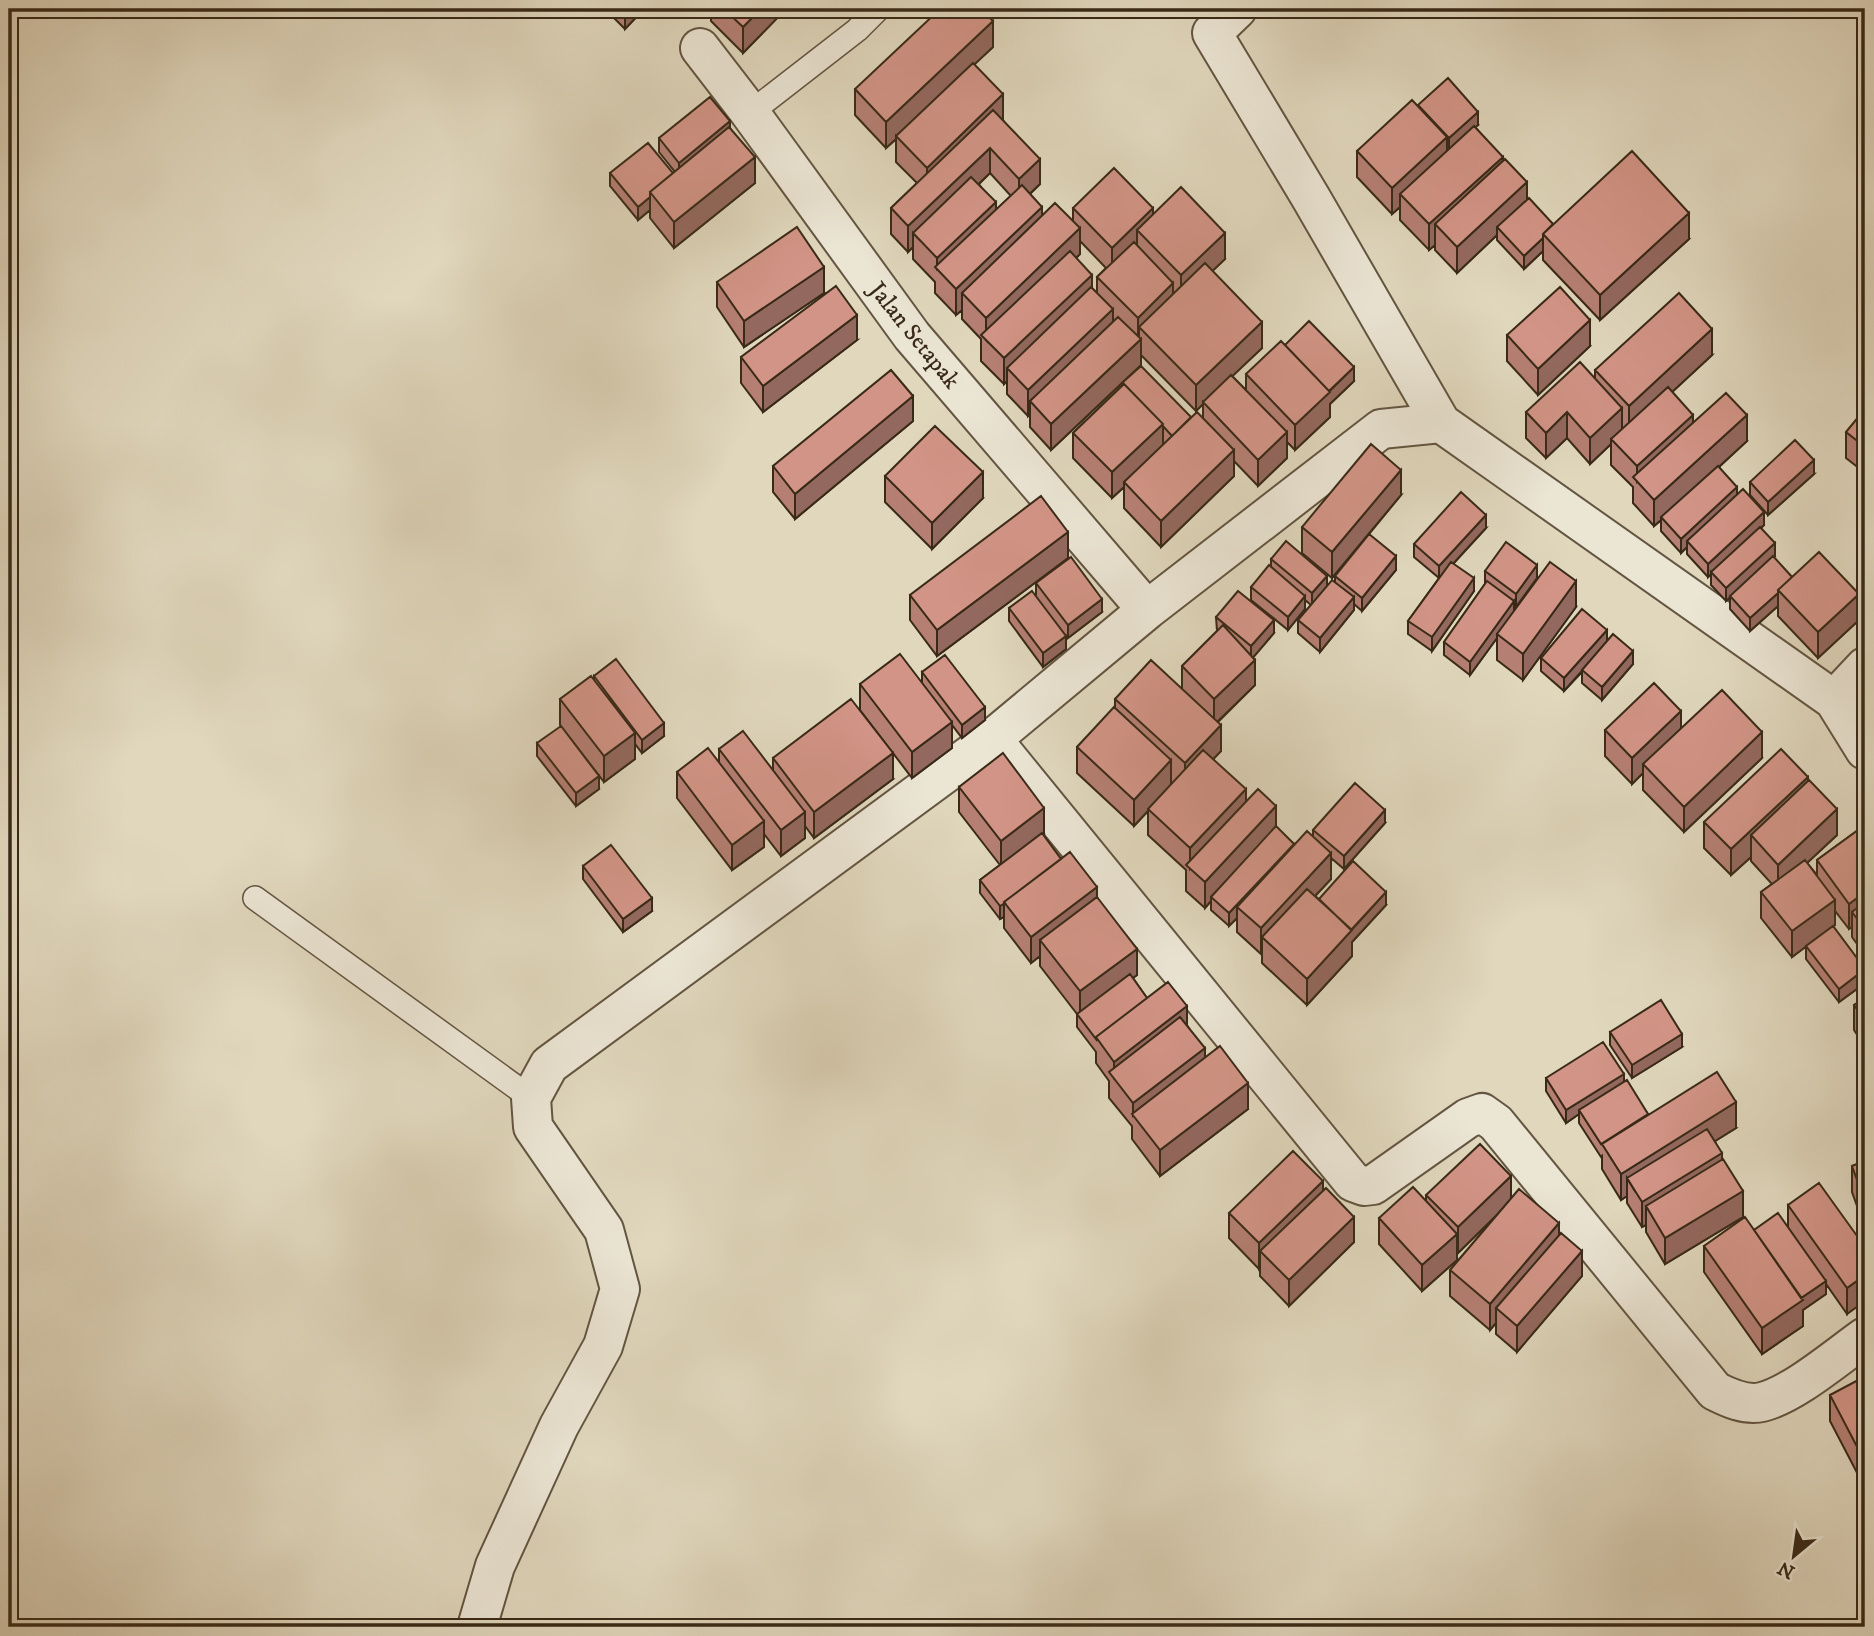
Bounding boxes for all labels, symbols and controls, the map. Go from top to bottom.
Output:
street label: Jalan Setapak [861,275,967,395]
north arrow [1758,1520,1828,1590]
text: N [1774,1556,1799,1583]

